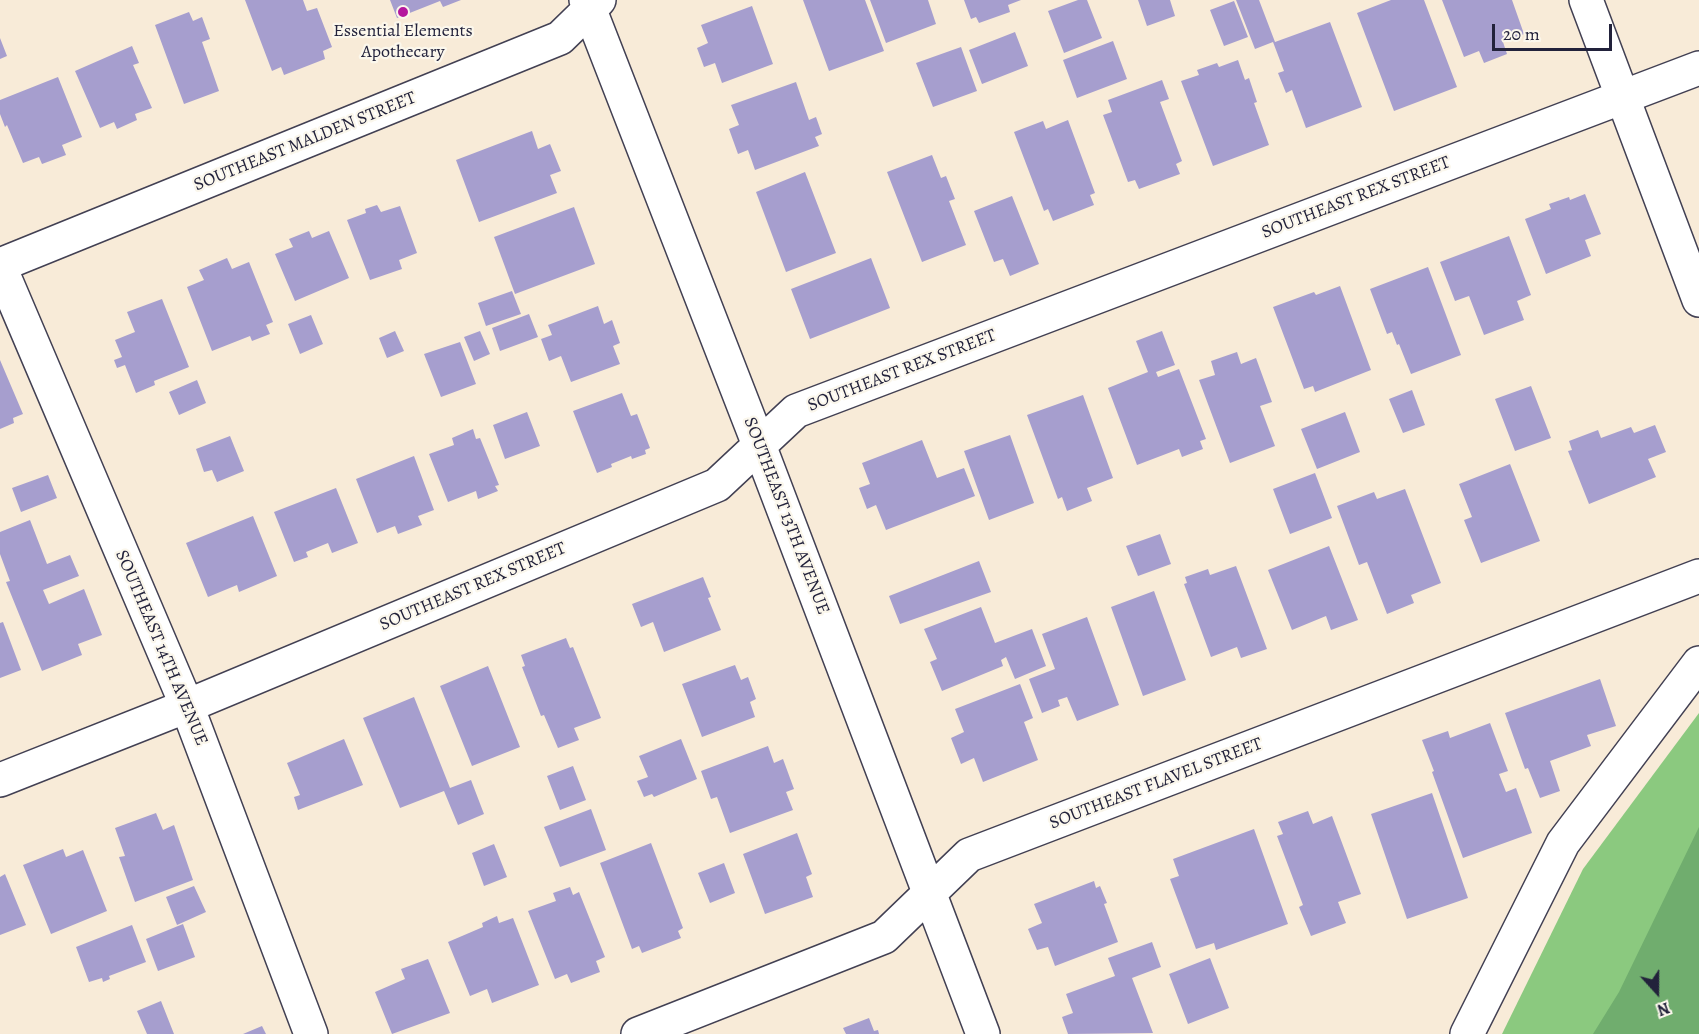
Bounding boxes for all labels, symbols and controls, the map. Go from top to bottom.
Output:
marker: Essential Elements Apothecary [396,5,410,19]
scale bar [1495,12,1615,50]
place label: Essential Elements Apothecary [333,21,473,63]
text: 20 m [1503,22,1540,46]
street label: SOUTHEAST MALDEN STREET [191,87,419,197]
street label: SOUTHEAST REX STREET [1259,152,1453,244]
street label: SOUTHEAST REX STREET [805,325,999,417]
street label: SOUTHEAST 13TH AVENUE [738,414,834,618]
street label: SOUTHEAST REX STREET [377,538,569,636]
street label: SOUTHEAST 14TH AVENUE [110,547,212,749]
street label: SOUTHEAST FLAVEL STREET [1047,733,1265,835]
north arrow [1627,962,1687,1022]
text: N [1654,996,1673,1021]

